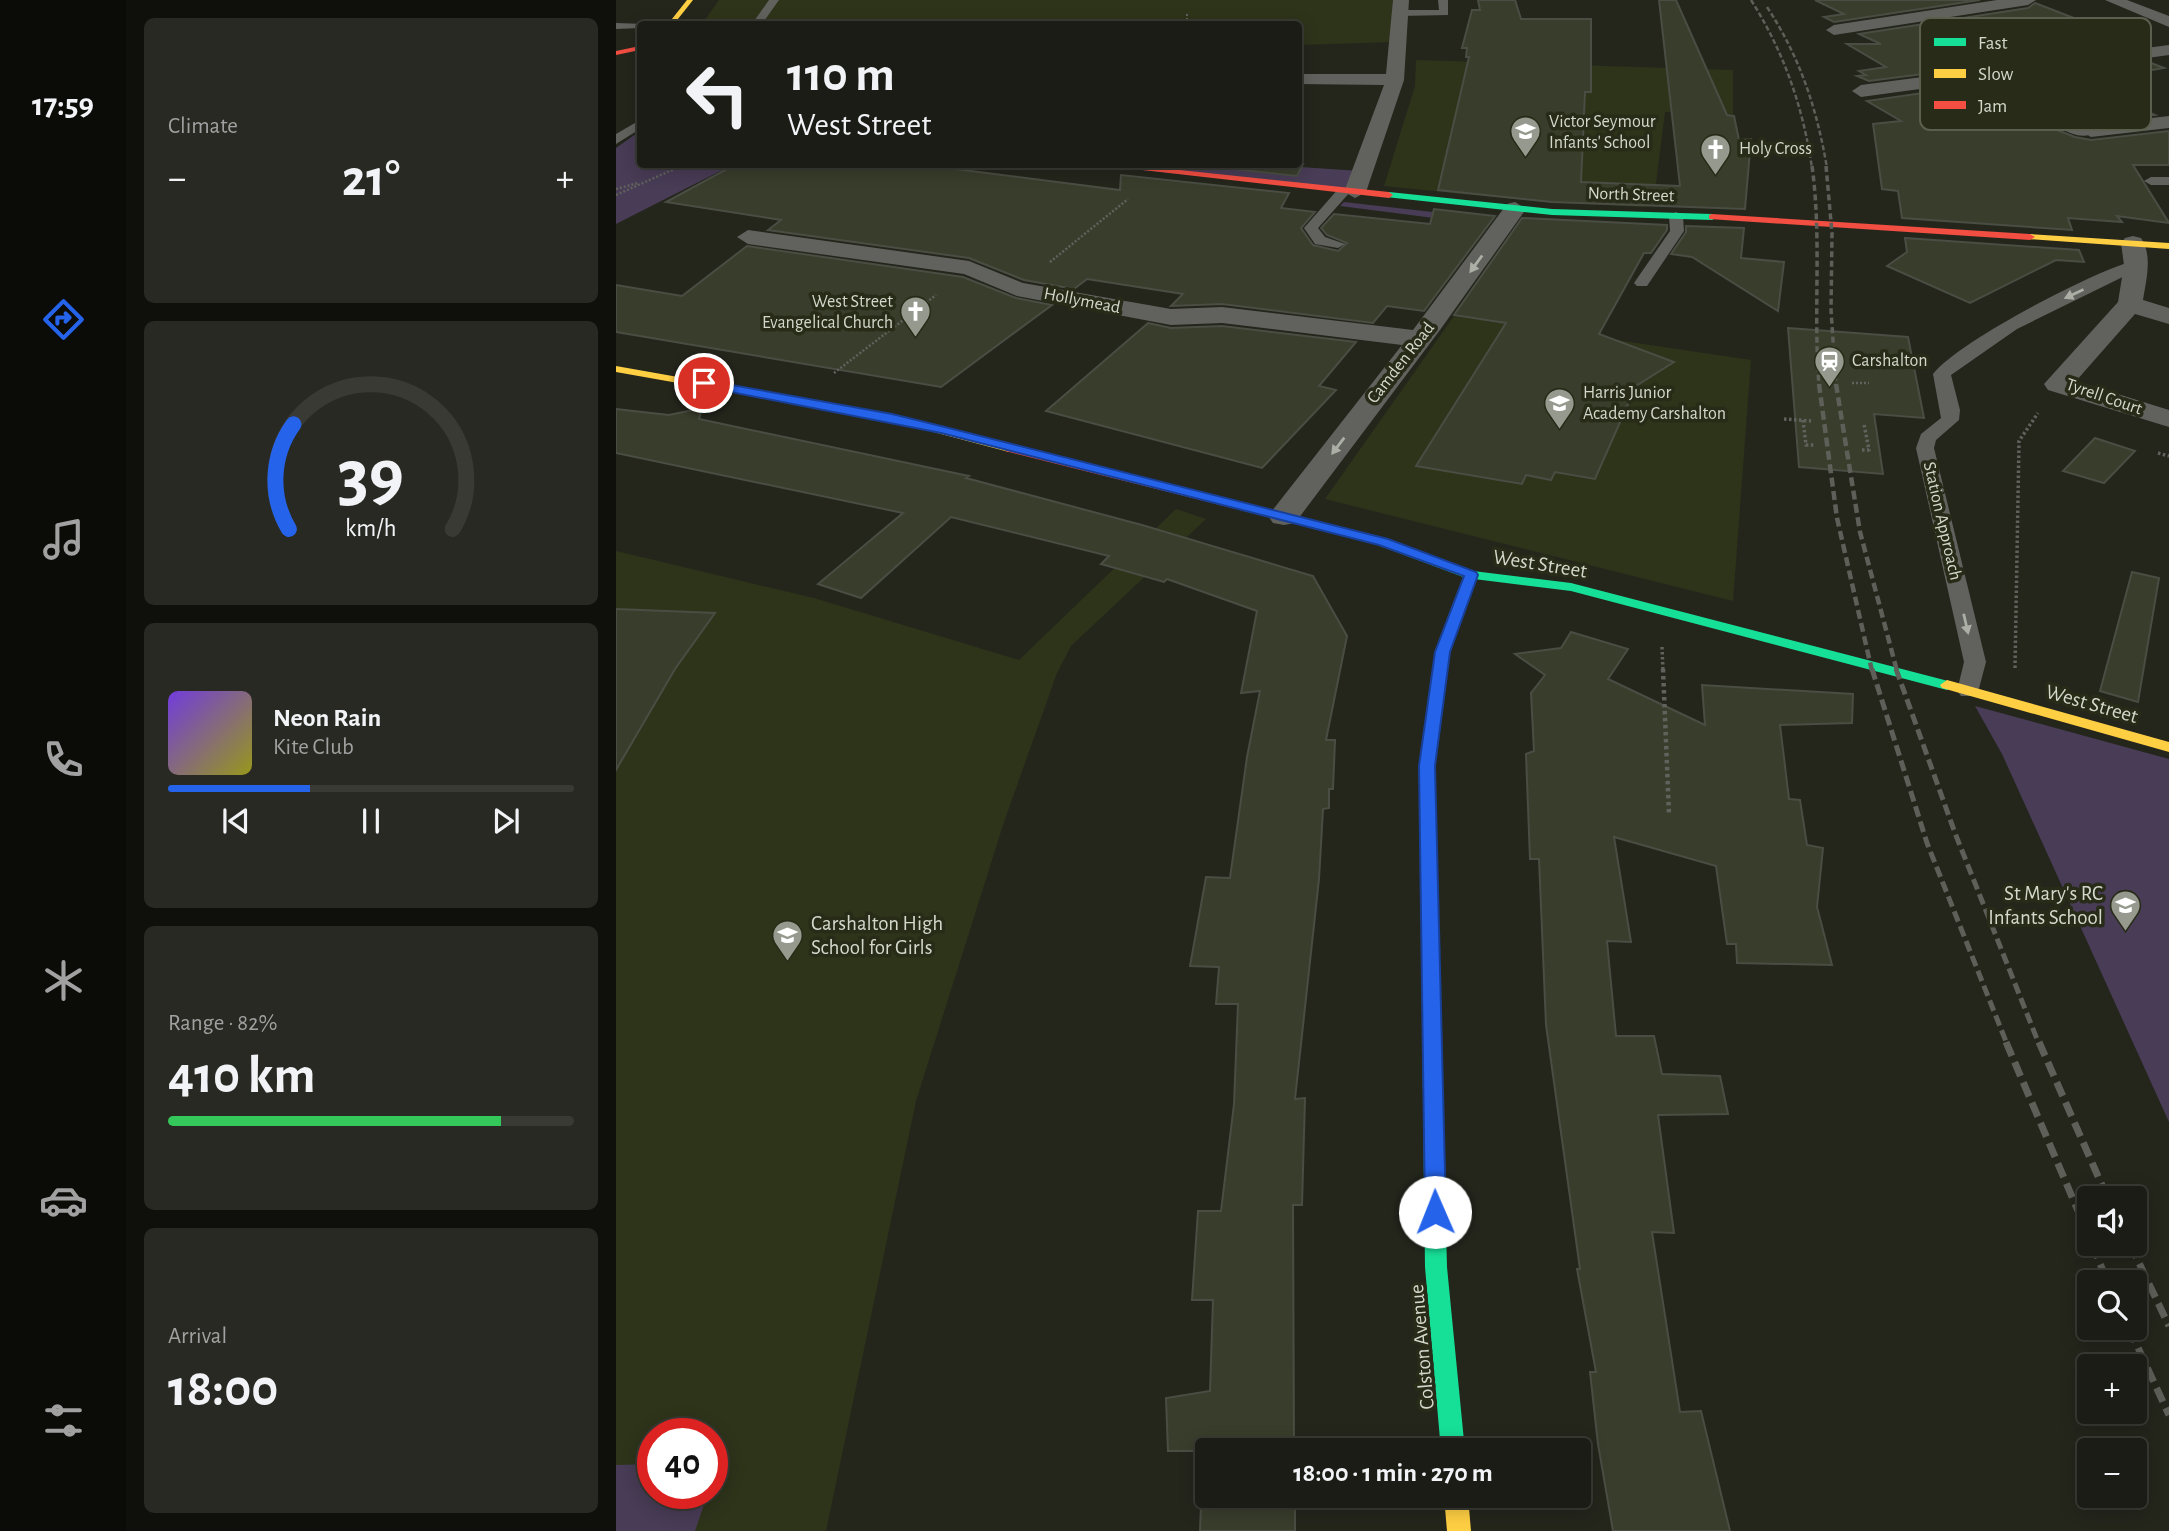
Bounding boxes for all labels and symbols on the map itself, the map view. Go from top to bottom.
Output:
legend [1920,18,2151,130]
text: Fast [1978,34,2008,53]
text: Slow [1978,65,2014,84]
text: Jam [1978,97,2007,116]
place label: Victor Seymour Infants' School [1549,113,1656,152]
school or university icon: Victor Seymour Infants' School [1509,115,1543,159]
church icon: Holy Cross [1699,132,1733,176]
place label: Holy Cross [1739,140,1812,158]
street label: North Street [1587,184,1675,206]
one-way arrow [1468,255,1483,273]
street label: Hollymead [1042,285,1122,317]
one-way arrow [2064,288,2084,300]
place label: West Street Evangelical Church [762,293,893,332]
church icon: West Street Evangelical Church [899,295,933,339]
street label: Camden Road [1364,319,1438,407]
station icon: Carshalton [1812,344,1846,388]
place label: Carshalton [1852,352,1928,370]
pin [674,353,734,413]
street label: Tyrell Court [2063,376,2145,419]
place label: Harris Junior Academy Carshalton [1583,384,1726,423]
school or university icon: Harris Junior Academy Carshalton [1543,386,1577,430]
one-way arrow [1331,436,1346,454]
street label: Station Approach [1920,460,1964,582]
street label: West Street [1491,546,1589,582]
one-way arrow [1961,613,1972,635]
street label: West Street [2043,681,2141,727]
place label: St Mary's RC Infants School [1988,883,2103,928]
school or university icon: St Mary's RC Infants School [2109,888,2143,932]
place label: Carshalton High School for Girls [811,913,943,958]
school or university icon: Carshalton High School for Girls [771,918,805,962]
position arrow [1398,1175,1472,1249]
street label: Colston Avenue [1406,1283,1438,1411]
speed limit sign: 40 [637,1418,728,1509]

